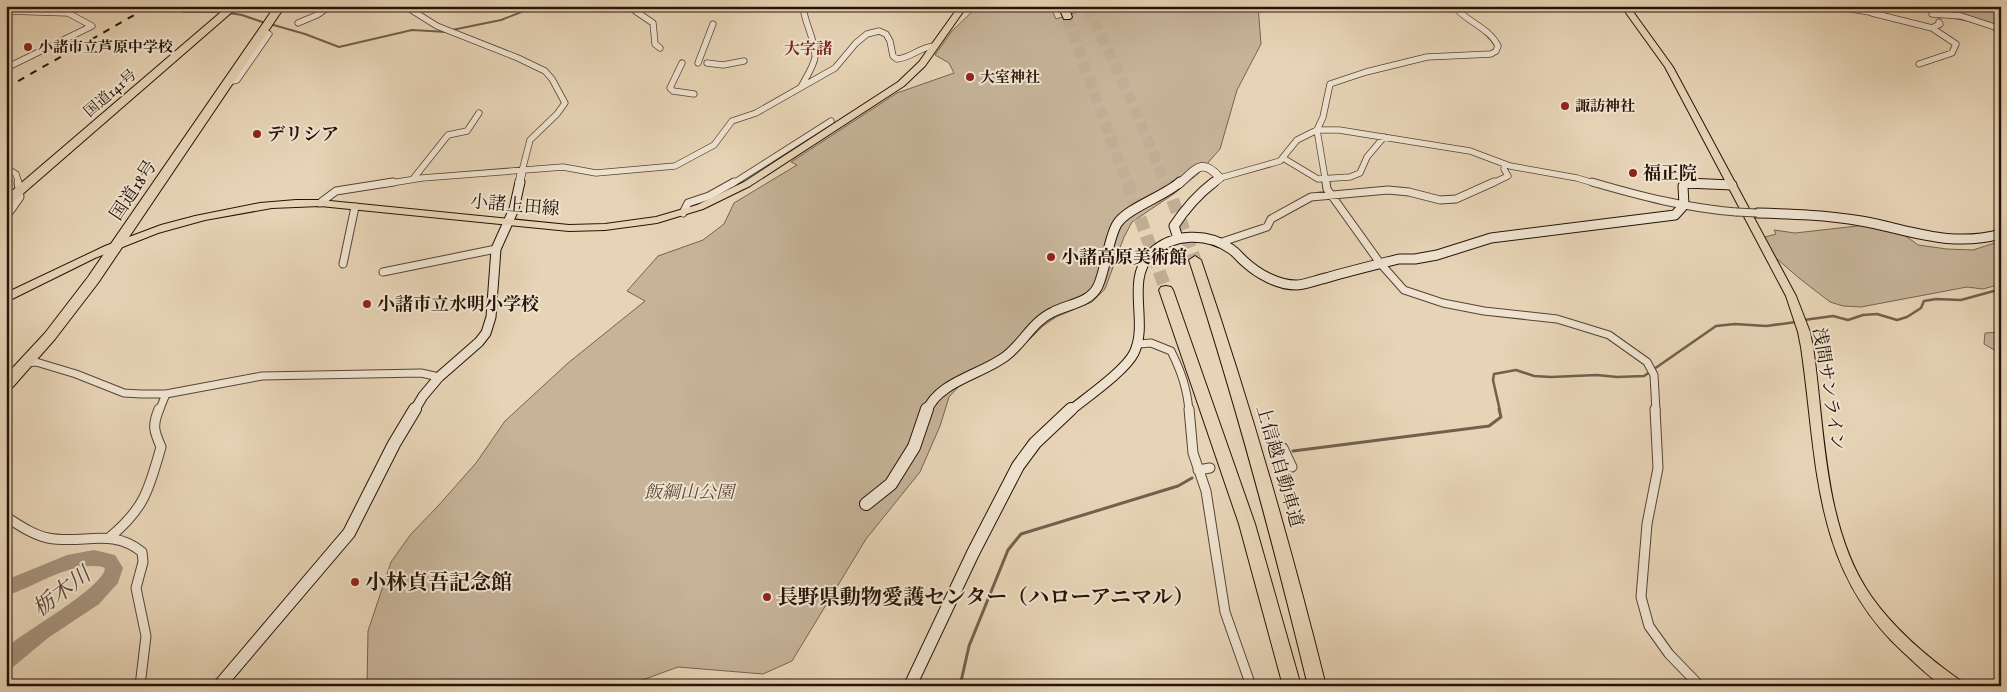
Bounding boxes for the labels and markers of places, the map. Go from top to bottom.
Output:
place label: 小諸市立芦原中学校 [38,38,173,57]
marker: 小諸市立芦原中学校 [22,41,34,53]
place label: 大室神社 [980,68,1040,87]
marker: 大室神社 [964,71,976,83]
place label: 諏訪神社 [1575,97,1635,116]
marker: 諏訪神社 [1559,100,1571,112]
place label: デリシア [267,124,339,147]
marker: デリシア [251,128,263,140]
place label: 福正院 [1643,163,1697,186]
marker: 福正院 [1627,167,1639,179]
place label: 小諸高原美術館 [1061,247,1187,270]
marker: 小諸高原美術館 [1045,251,1057,263]
place label: 小諸市立水明小学校 [377,294,539,317]
marker: 小諸市立水明小学校 [361,298,373,310]
place label: 小林貞吾記念館 [365,570,512,597]
marker: 小林貞吾記念館 [349,576,361,588]
place label: 長野県動物愛護センター（ハローアニマル） [777,585,1194,612]
marker: 長野県動物愛護センター（ハローアニマル） [761,591,773,603]

